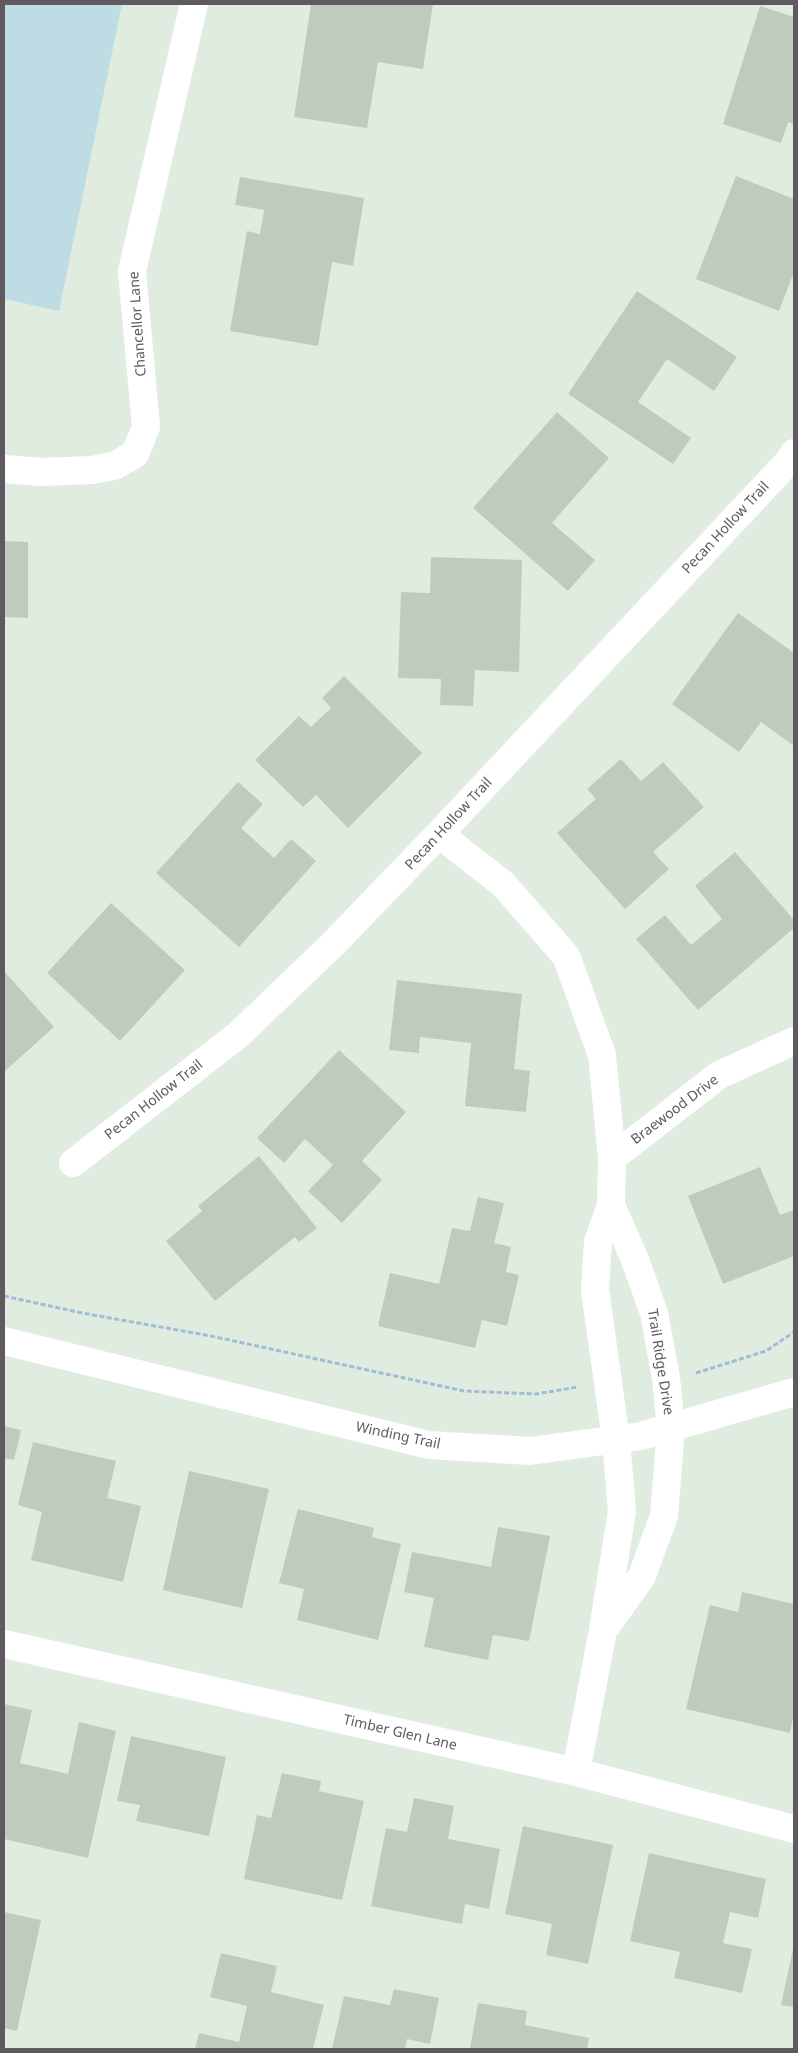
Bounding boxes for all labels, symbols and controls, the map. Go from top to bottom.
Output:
street label: Chancellor Lane [126,271,150,377]
street label: Pecan Hollow Trail [679,478,773,578]
street label: Pecan Hollow Trail [402,774,496,874]
street label: Pecan Hollow Trail [102,1057,206,1143]
street label: Braewood Drive [628,1072,722,1148]
street label: Trail Ridge Drive [643,1308,677,1416]
street label: Winding Trail [354,1419,442,1453]
street label: Timber Glen Lane [342,1712,458,1754]

